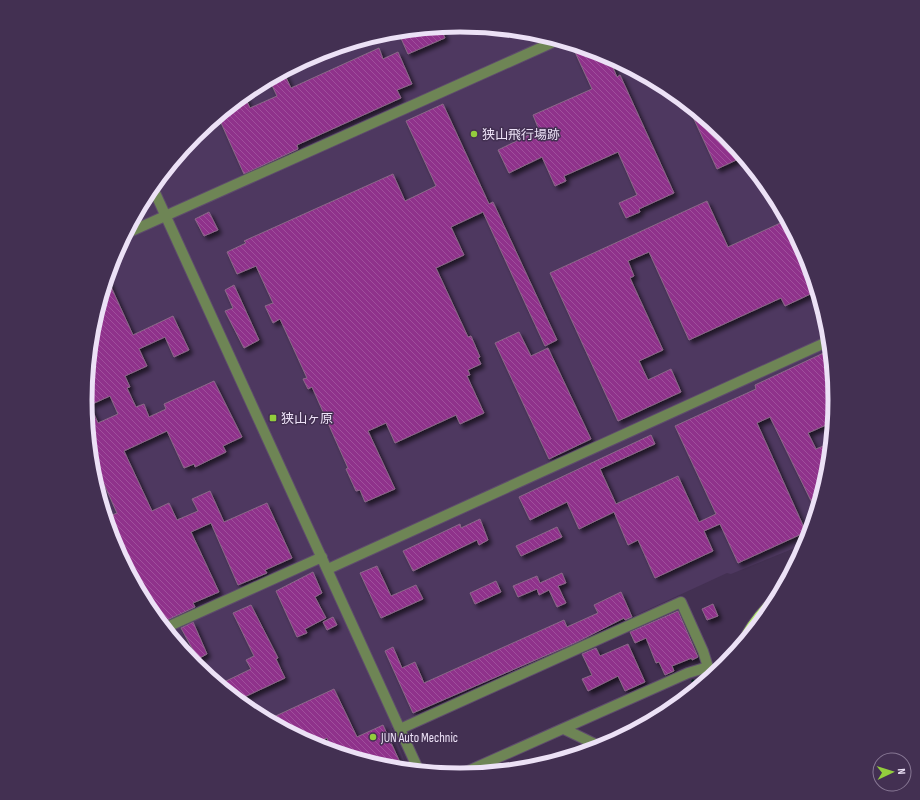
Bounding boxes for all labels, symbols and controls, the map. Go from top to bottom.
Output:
place label: 狭山飛行場跡 [482,127,560,143]
marker: 狭山飛行場跡 [469,129,479,139]
place label: 狭山ヶ原 [281,411,333,427]
marker: 狭山ヶ原 [268,413,278,423]
place label: JUN Auto Mechnic [380,730,458,746]
marker: JUN Auto Mechnic [368,732,378,742]
north arrow [872,752,912,792]
text: N [895,768,908,775]

